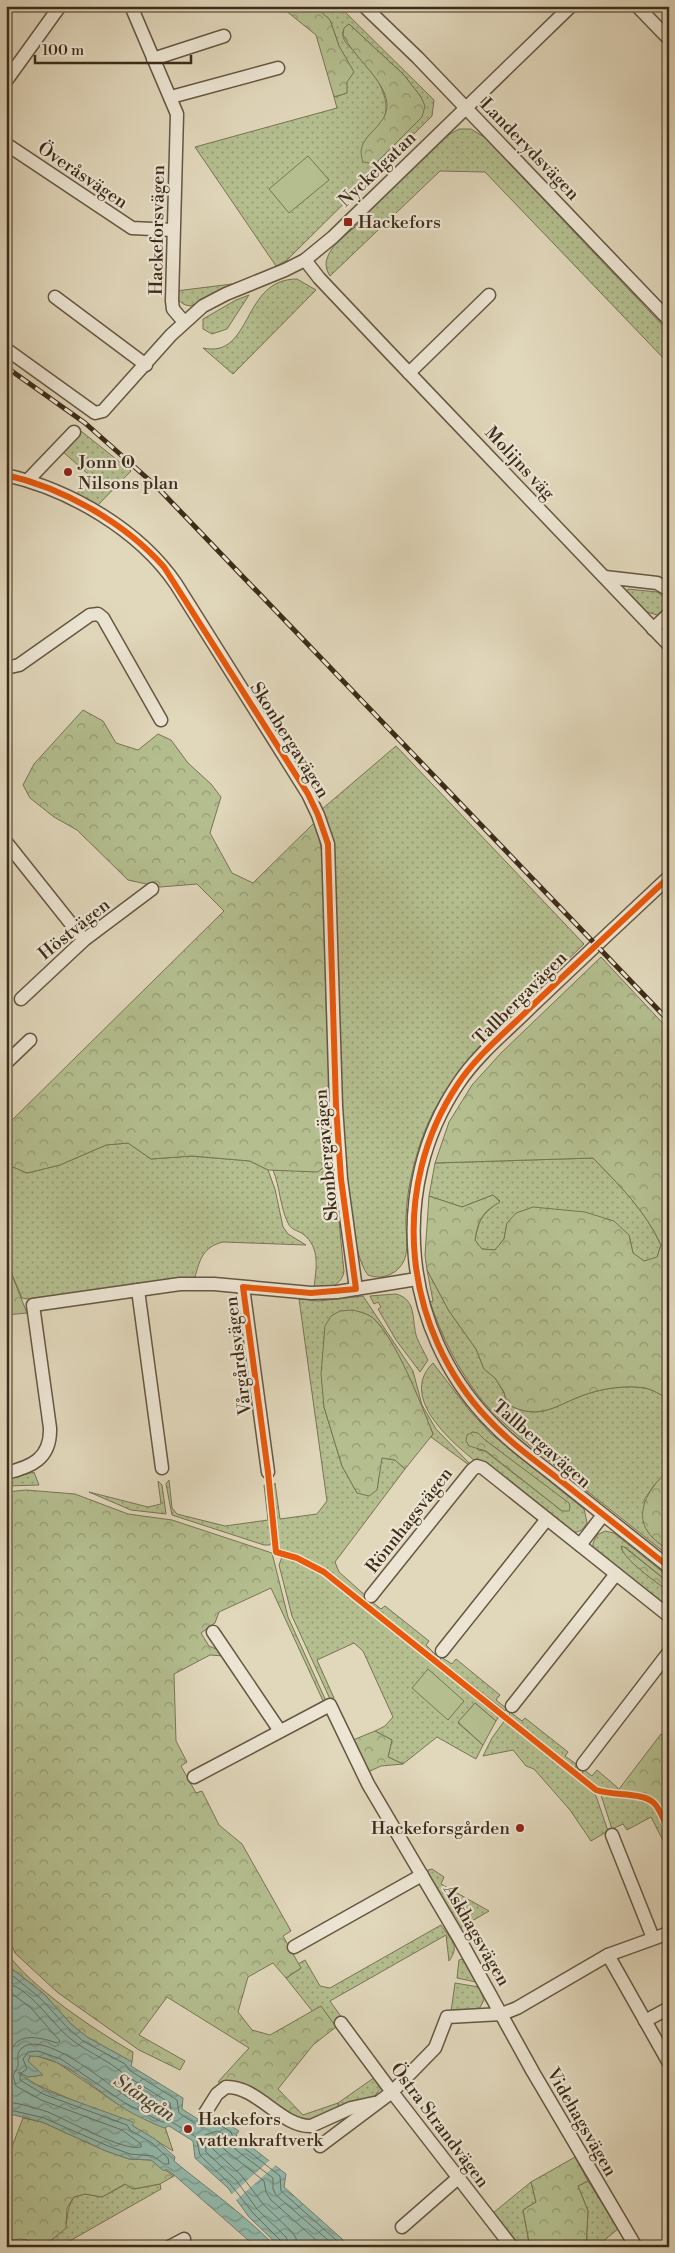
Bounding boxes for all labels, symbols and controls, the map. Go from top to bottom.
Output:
scale bar [35,32,191,64]
text: 100 m [42,41,84,60]
street label: Landerydsvägen [475,93,584,205]
street label: Nyckelgatan [334,126,421,212]
street label: Överåsvägen [33,137,132,214]
street label: Hackeforsvägen [145,164,170,295]
place label: Hackefors [358,211,441,234]
marker: Hackefors [342,216,354,228]
street label: Molijns väg [480,422,560,506]
place label: Jonn O Nilsons plan [77,451,179,495]
marker: Jonn O Nilsons plan [62,466,74,478]
street label: Skonbergavägen [245,678,335,803]
street label: Höstvägen [34,893,115,965]
street label: Tallbergavägen [469,946,572,1050]
street label: Skonbergavägen [309,1088,344,1222]
street label: Vårgårdsvägen [220,1295,257,1418]
street label: Tallbergavägen [487,1395,596,1494]
street label: Rönnhagsvägen [361,1463,458,1578]
place label: Hackeforsgården [371,1817,510,1840]
marker: Hackeforsgården [514,1822,526,1834]
street label: Askhagsvägen [438,1879,515,1991]
street label: Östra Strandvägen [385,2058,494,2193]
street label: Videhagsvägen [541,2063,622,2181]
water label: Stångån [109,2069,180,2127]
place label: Hackefors vattenkraftverk [197,2108,324,2152]
marker: Hackefors vattenkraftverk [182,2123,194,2135]

